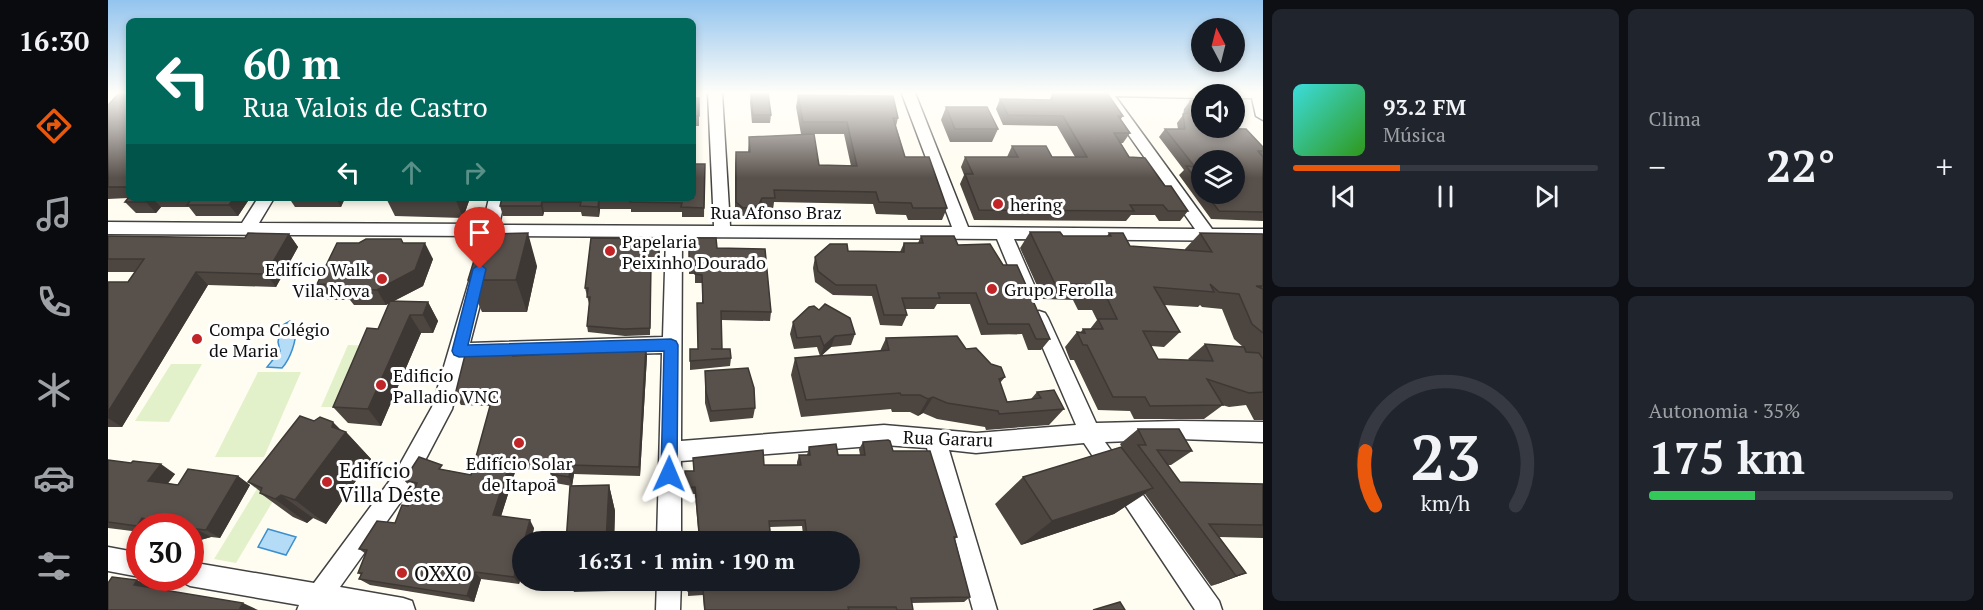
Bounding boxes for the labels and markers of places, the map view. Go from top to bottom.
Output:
place label: hering [1010,192,1063,216]
marker: hering [991,197,1005,211]
pin [454,207,505,269]
place label: Papelaria Peixinho Dourado [622,229,766,274]
marker: Papelaria Peixinho Dourado [603,244,617,258]
place label: Edifício Walk Vila Nova [265,257,371,302]
marker: Edifício Walk Vila Nova [375,272,389,286]
place label: Grupo Ferolla [1004,277,1114,301]
marker: Grupo Ferolla [985,282,999,296]
place label: Compa Colégio de Maria [209,317,330,362]
marker: Compa Colégio de Maria [190,332,204,346]
place label: Edificio Palladio VNC [393,363,499,408]
marker: Edificio Palladio VNC [374,378,388,392]
marker: Edifício Solar de Itapoã [512,436,526,450]
place label: Edifício Solar de Itapoã [466,451,572,496]
place label: Edifício Villa Déste [339,456,441,508]
marker: Edifício Villa Déste [320,475,334,489]
place label: OXXO [414,559,472,587]
marker: OXXO [395,566,409,580]

